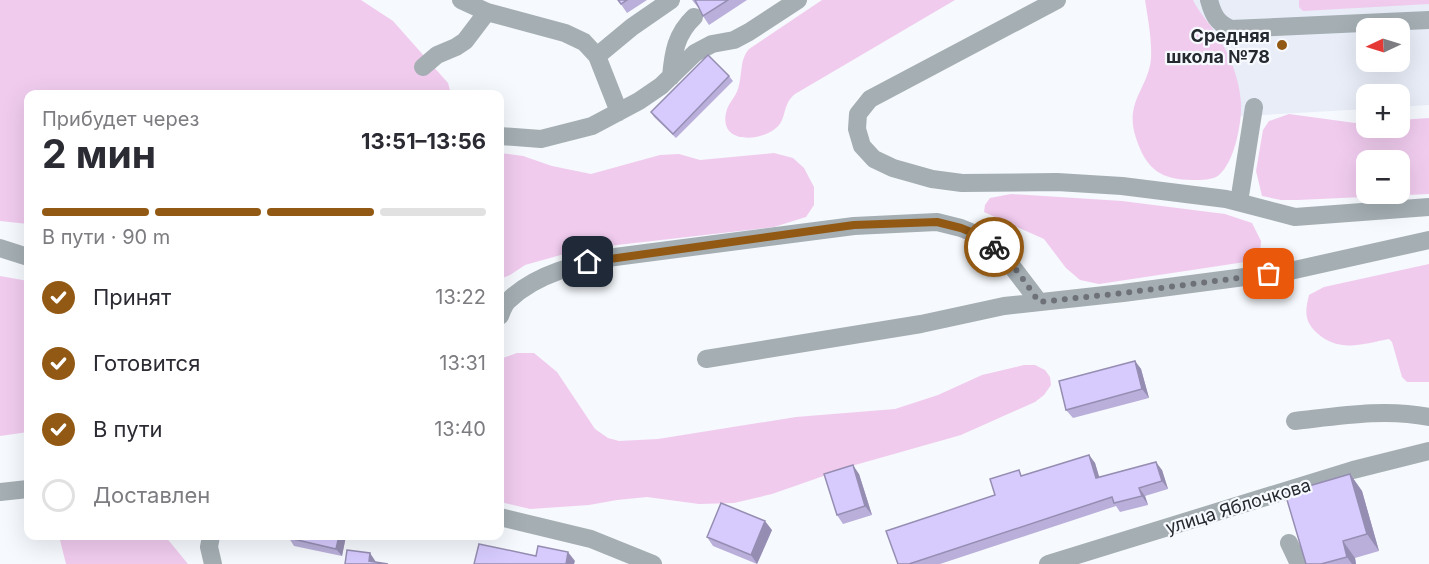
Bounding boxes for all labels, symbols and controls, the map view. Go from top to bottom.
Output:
north arrow [1356,18,1410,72]
map controls [1356,18,1410,204]
place label: Средняя школа №78 [1166,25,1270,67]
marker: Средняя школа №78 [1275,38,1289,52]
button: + [1356,84,1410,138]
text: Прибудет через [42,107,199,131]
text: 13:51–13:56 [361,128,486,154]
text: 2 мин [42,130,156,177]
button: − [1356,150,1410,204]
courier [964,217,1024,277]
text: В пути · 90 m [42,225,170,249]
icon: bike [978,231,1011,264]
pin [562,236,613,287]
icon: home [571,245,604,278]
pin [1243,248,1294,299]
icon: bag [1252,257,1285,290]
icon: check [42,281,75,314]
text: Принят [93,284,171,310]
text: 13:22 [435,285,486,309]
icon: check [42,347,75,380]
text: Готовится [93,350,200,376]
text: 13:31 [439,351,486,375]
icon: check [42,413,75,446]
text: В пути [93,416,162,442]
text: 13:40 [434,417,486,441]
street label: улица Яблочкова [1163,474,1313,538]
text: Доставлен [93,482,210,508]

